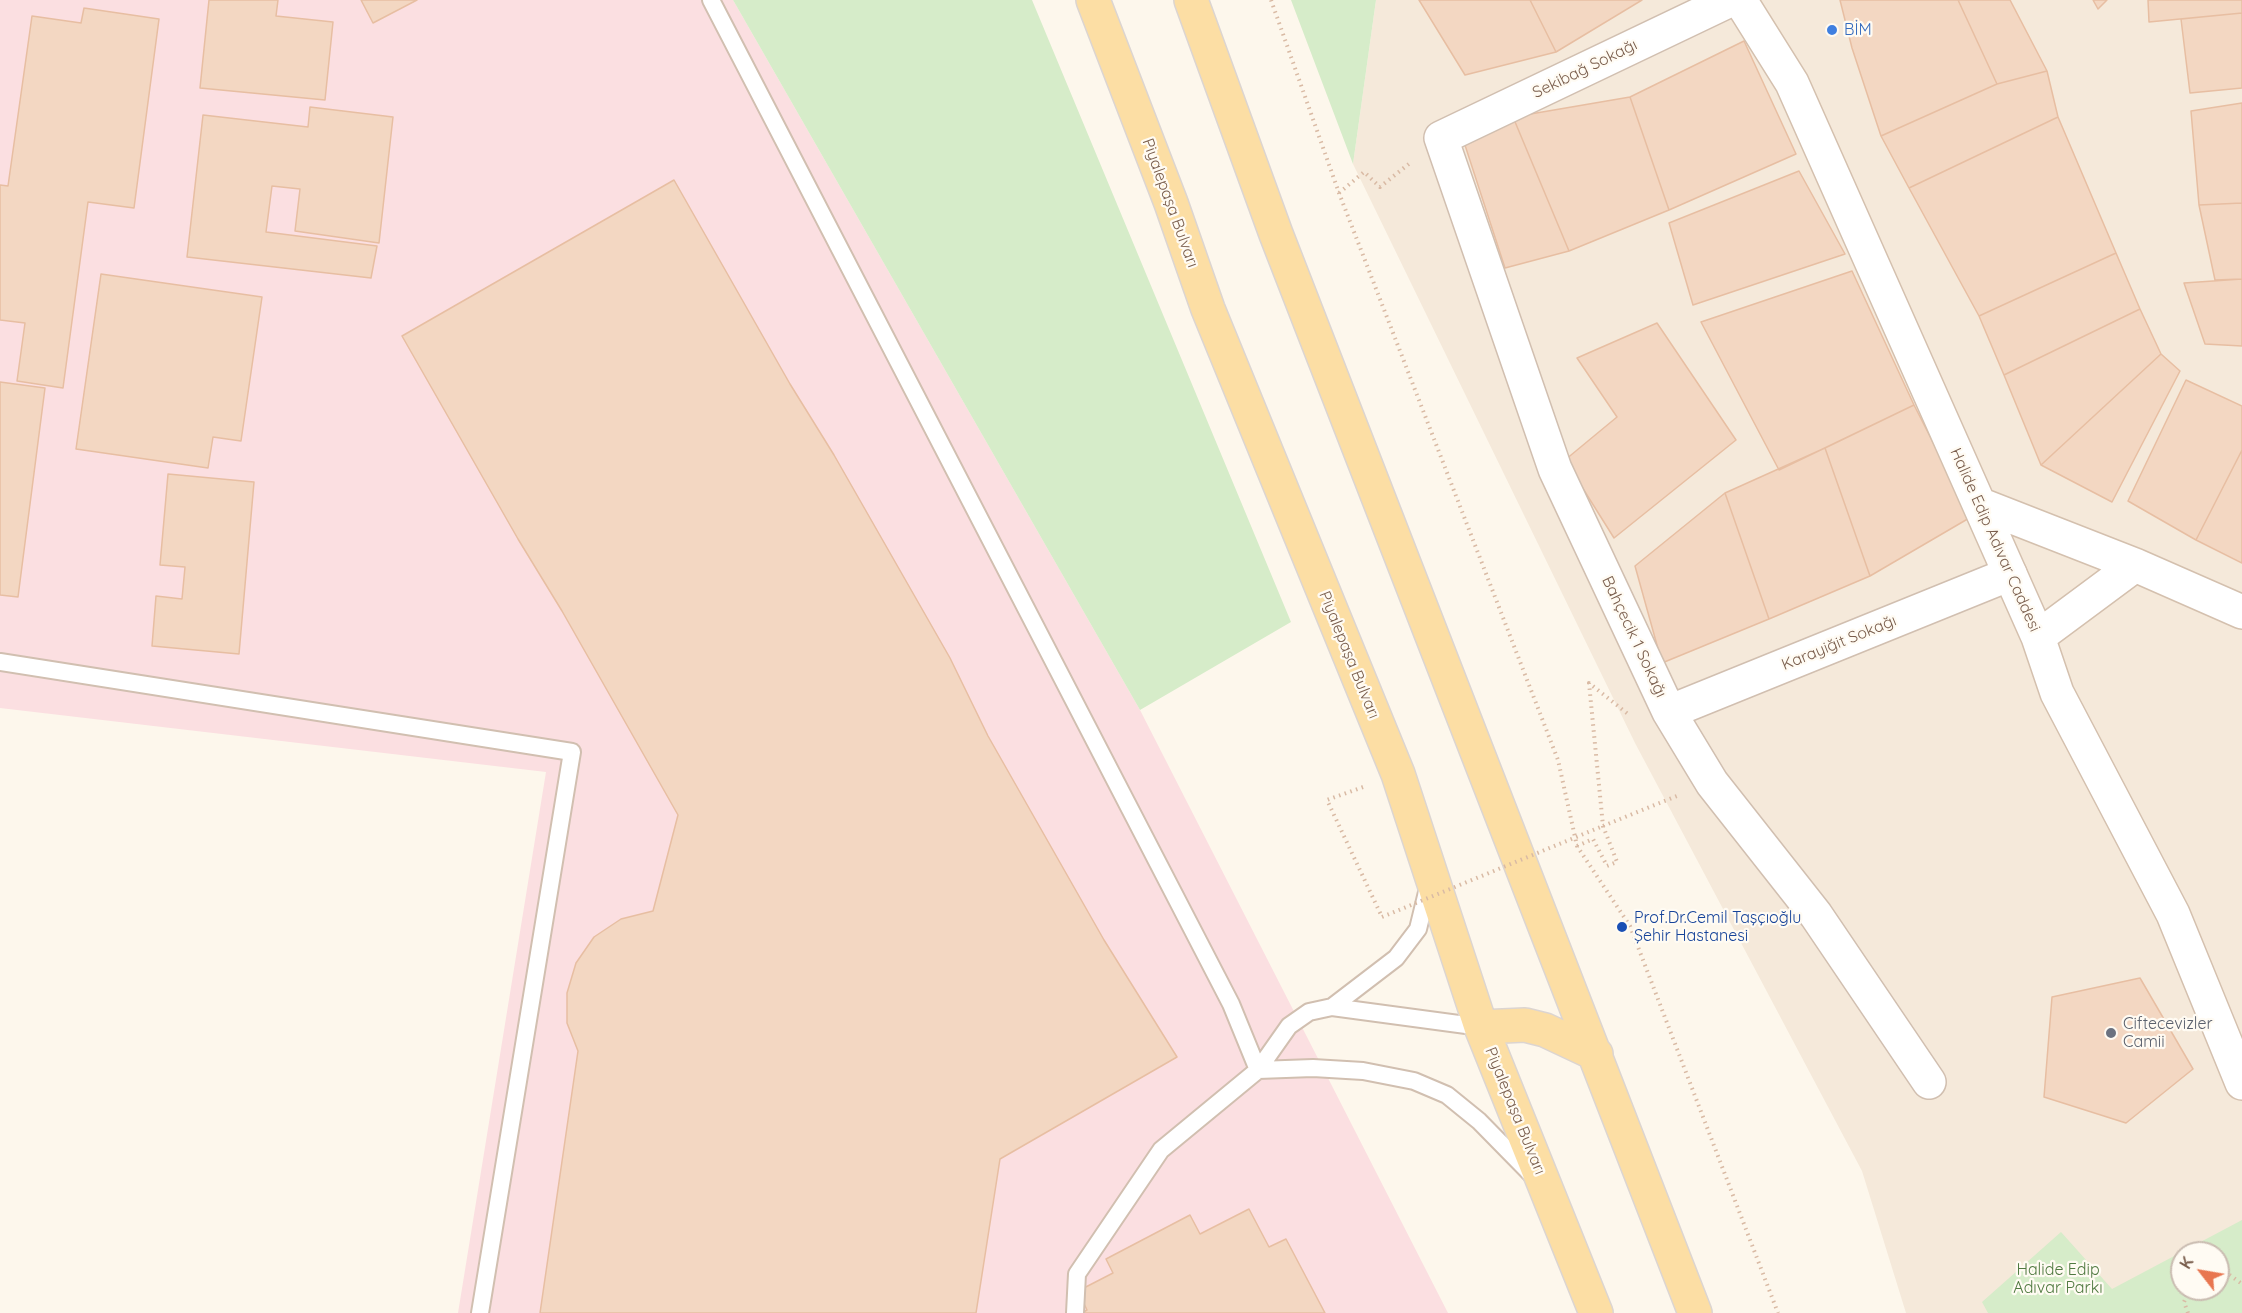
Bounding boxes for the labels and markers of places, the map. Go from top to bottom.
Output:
place label: BİM [1844,20,1872,40]
marker: BİM [1825,23,1839,37]
place label: Prof.Dr.Cemil Taşçıoğlu Şehir Hastanesi [1634,908,1801,946]
marker: Prof.Dr.Cemil Taşçıoğlu Şehir Hastanesi [1615,920,1629,934]
place label: Ciftecevizler Camii [2123,1014,2213,1052]
marker: Ciftecevizler Camii [2104,1026,2118,1040]

